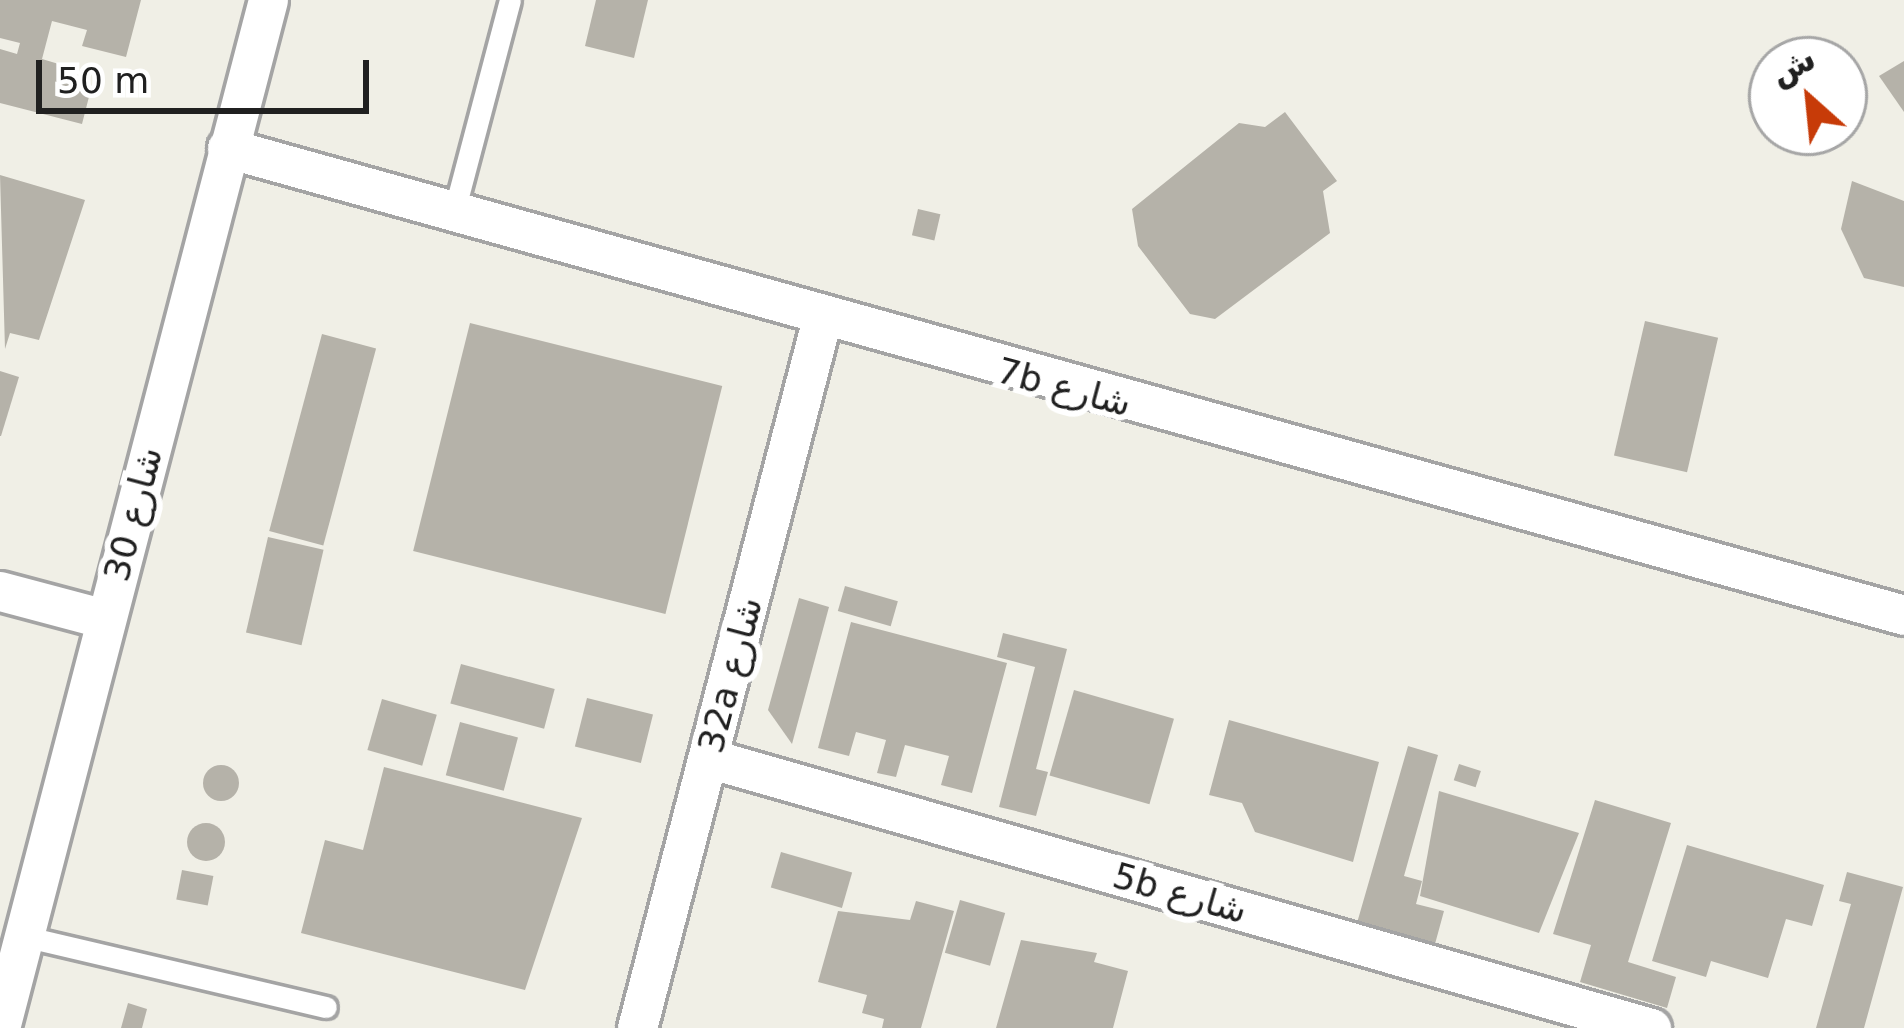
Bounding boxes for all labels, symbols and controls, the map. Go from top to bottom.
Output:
scale bar [42,36,375,110]
north arrow [1748,36,1868,156]
text: ش [1764,38,1822,94]
text: 50 m [57,60,149,101]
street label: 7b شارع [992,348,1136,426]
street label: شارع 30 [94,442,172,586]
street label: 32a شارع [689,592,771,758]
street label: 5b شارع [1108,853,1252,933]

